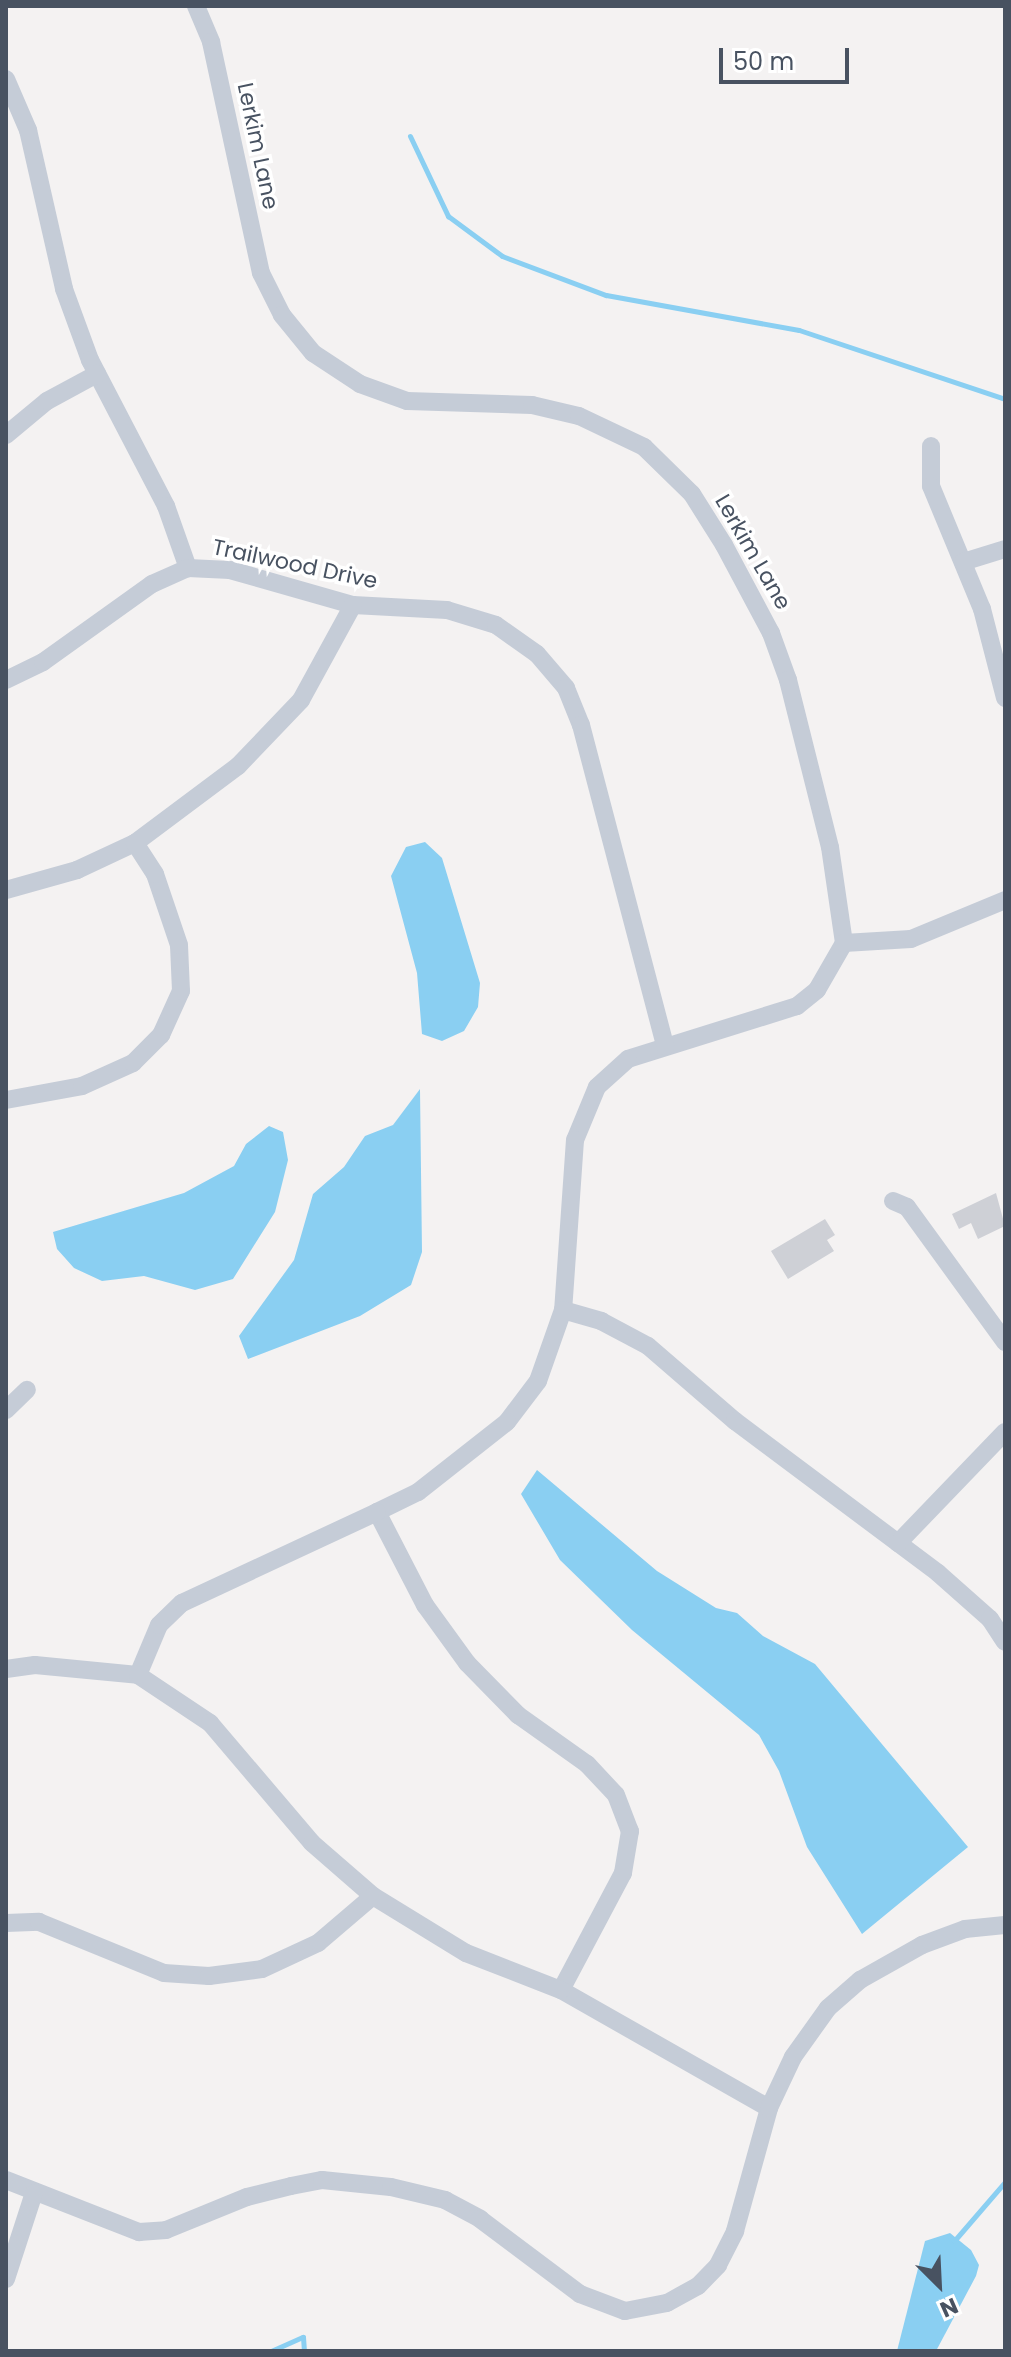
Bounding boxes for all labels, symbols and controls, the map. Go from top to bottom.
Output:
scale bar [723,32,853,82]
text: 50 m [733,45,794,78]
street label: Lerkim Lane [232,80,284,212]
street label: Lerkim Lane [709,490,797,614]
street label: Trailwood Drive [210,534,380,594]
north arrow [899,2245,979,2325]
text: N [935,2290,963,2325]

